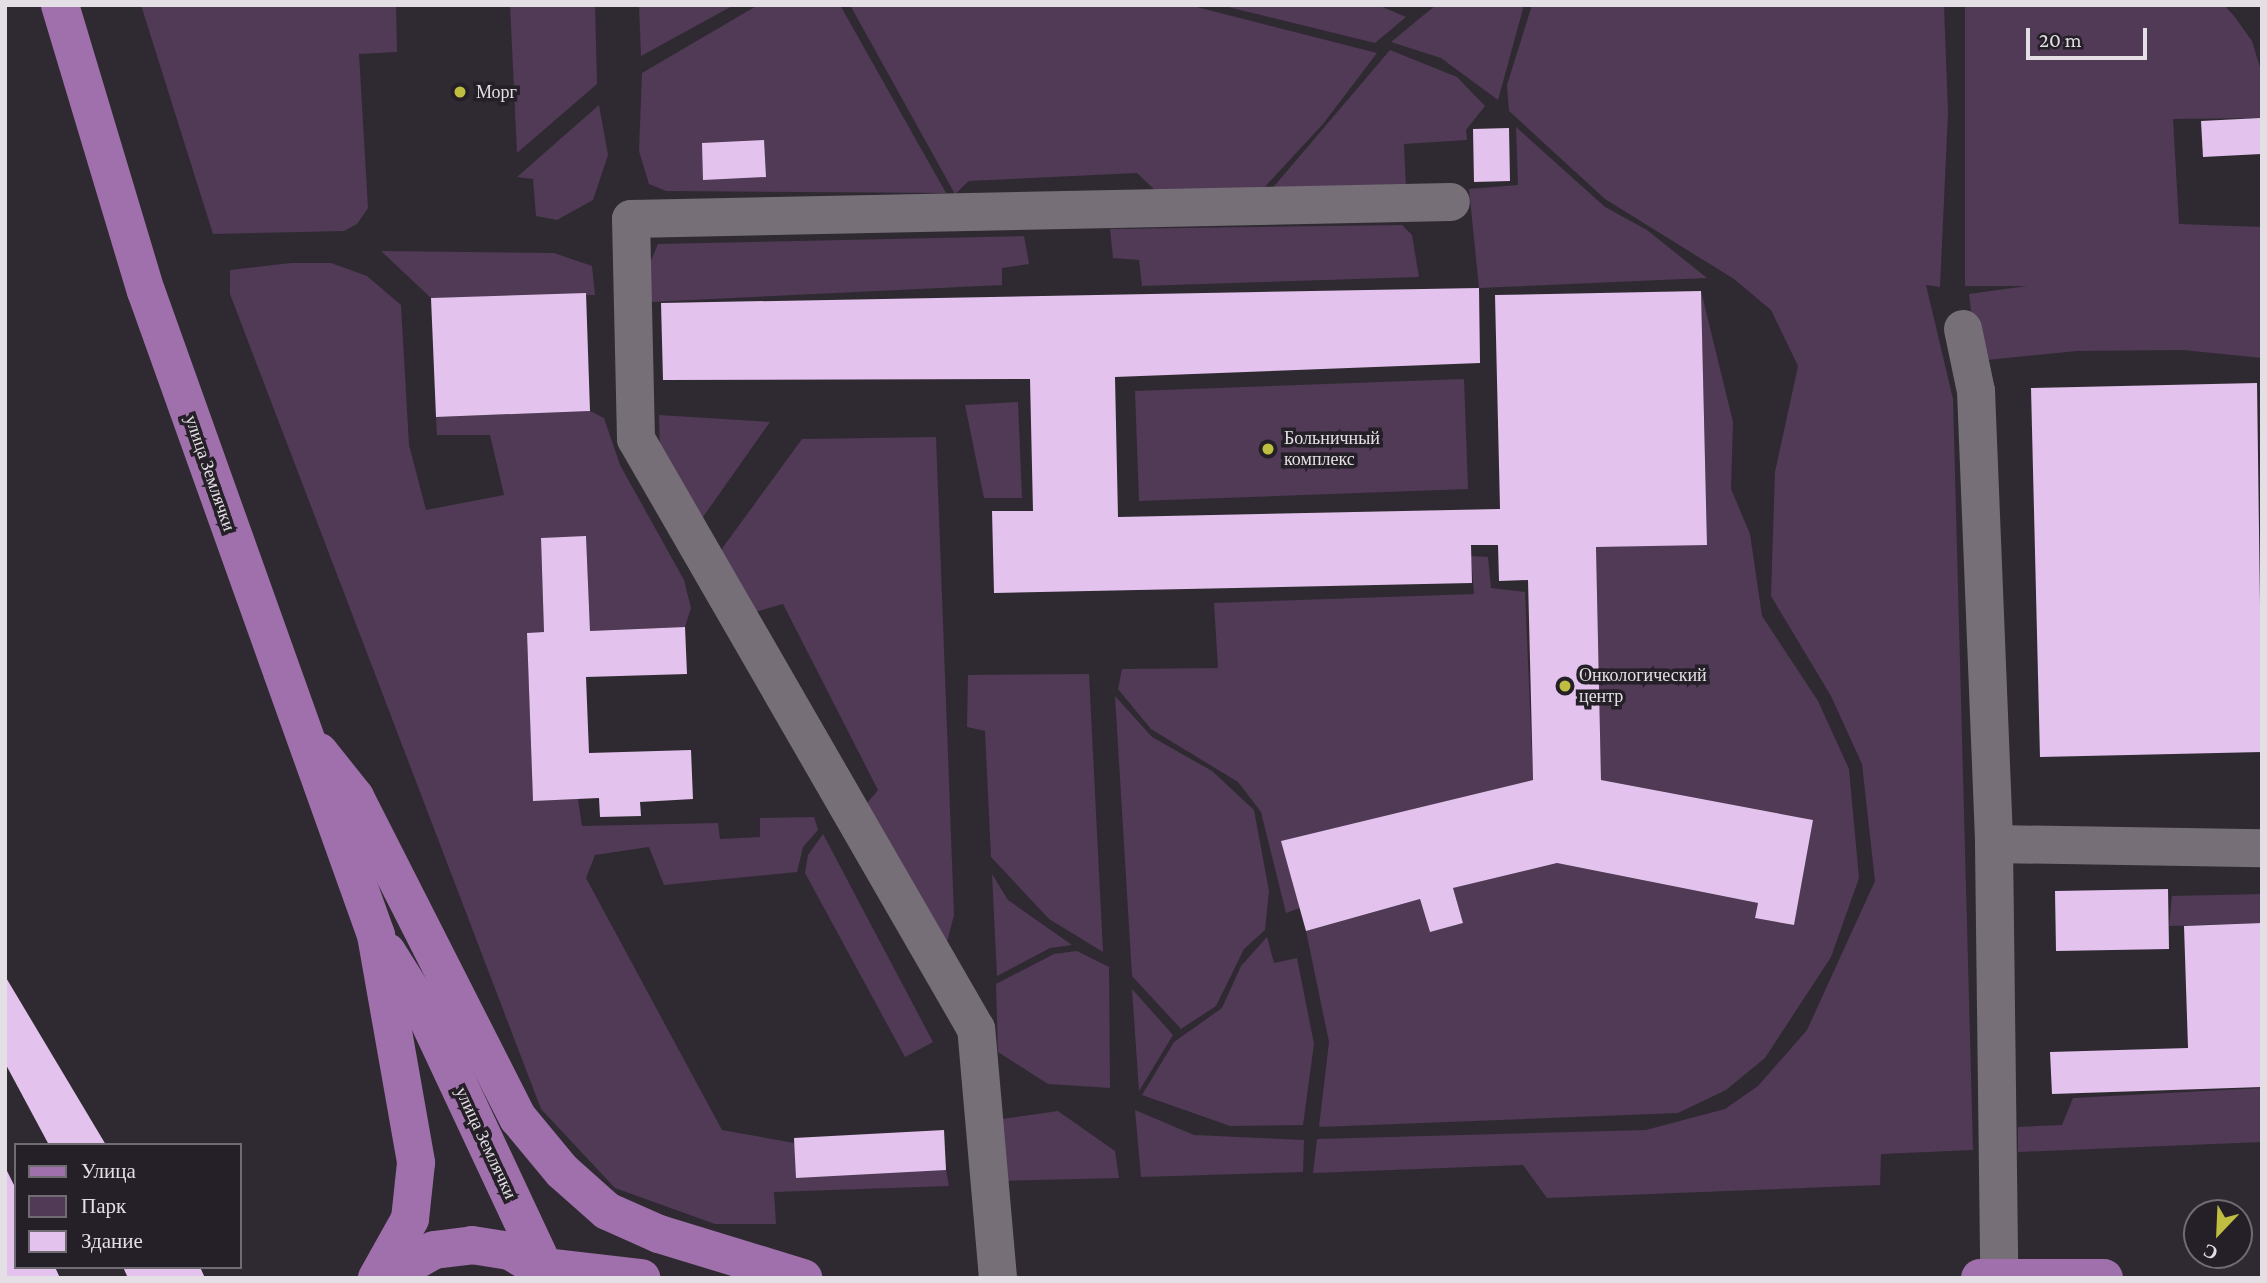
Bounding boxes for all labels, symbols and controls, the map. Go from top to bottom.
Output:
scale bar [2029,14,2150,58]
text: 20 m [2039,28,2082,52]
place label: Морг [476,81,517,103]
marker: Морг [450,82,470,102]
street label: улица Землячки [180,412,240,534]
place label: Больничный комплекс [1284,428,1380,471]
marker: Больничный комплекс [1258,439,1278,459]
place label: Онкологический центр [1579,665,1707,708]
marker: Онкологический центр [1557,678,1573,694]
street label: улица Землячки [451,1084,521,1202]
legend [14,1143,242,1269]
text: Улица [81,1159,136,1183]
text: Парк [81,1194,126,1218]
north arrow [2183,1199,2253,1269]
text: Здание [81,1229,143,1253]
text: С [2200,1240,2221,1264]

